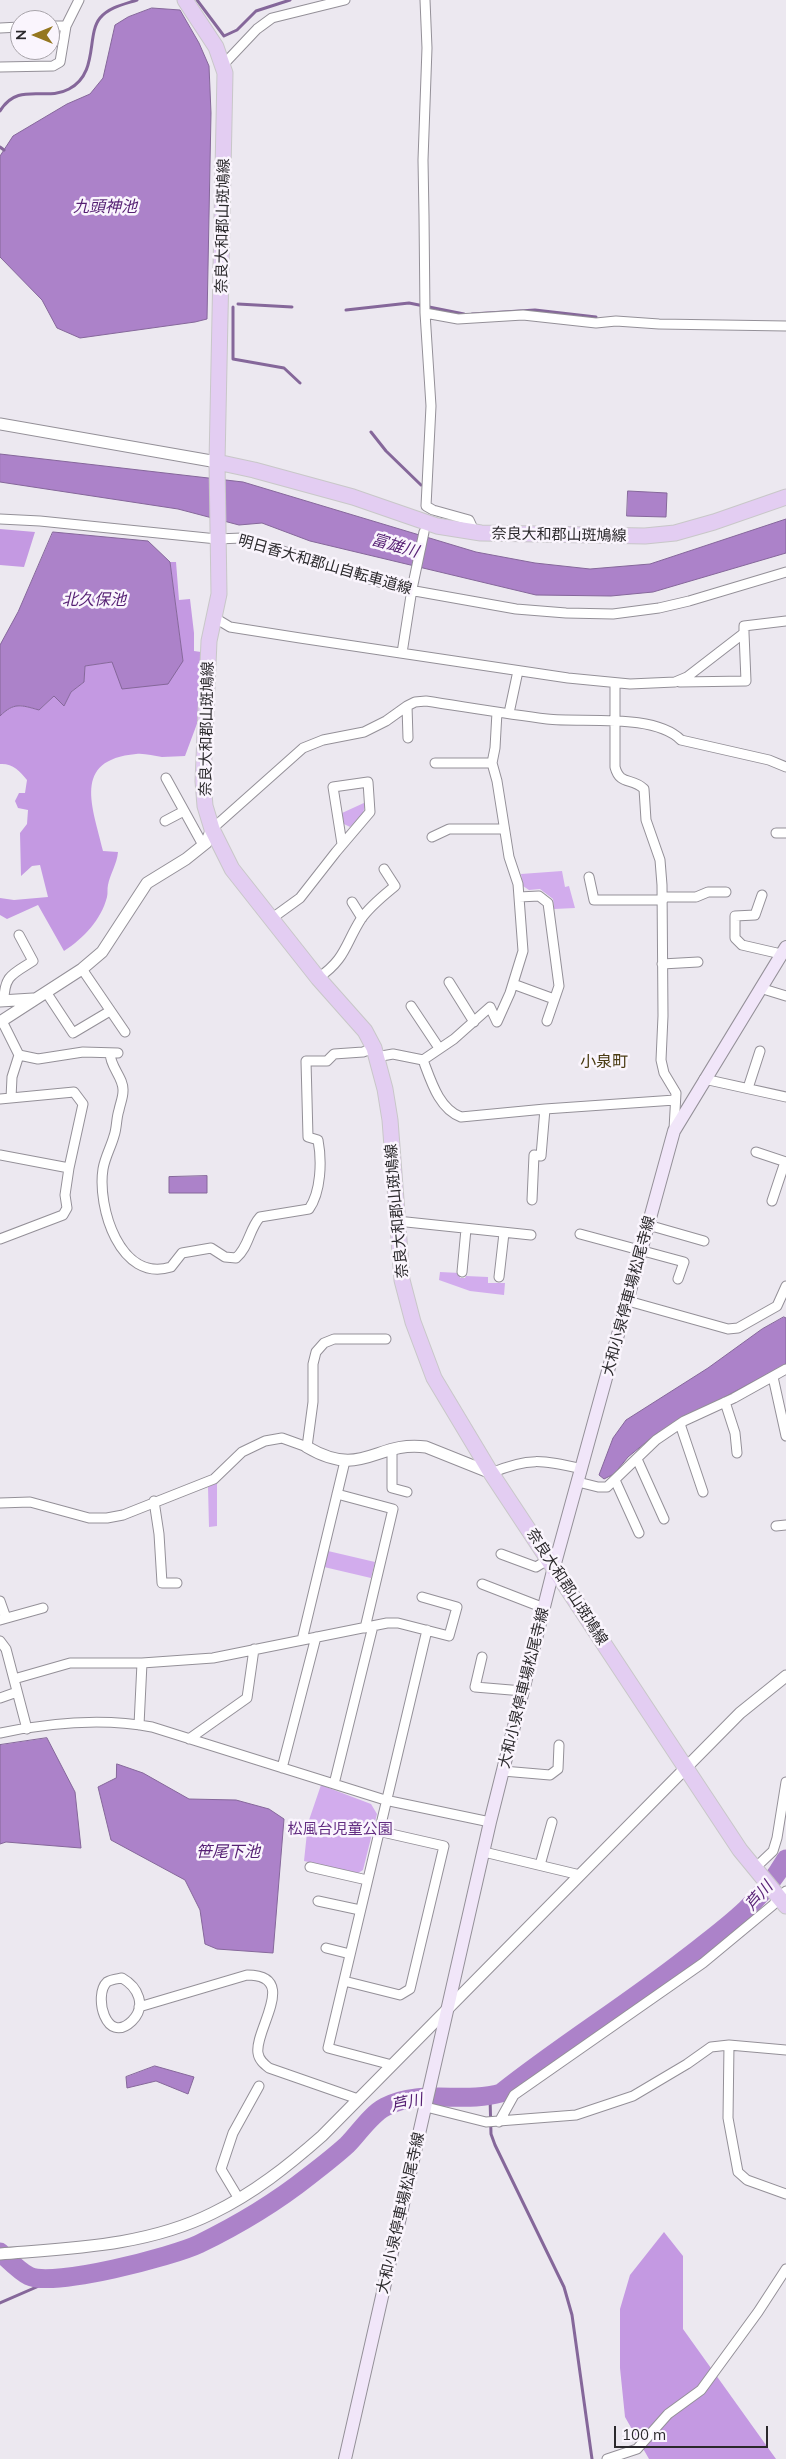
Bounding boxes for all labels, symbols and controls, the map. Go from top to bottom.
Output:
north arrow [10,10,60,60]
text: N [12,30,30,40]
street label: 奈良大和郡山斑鳩線 [213,158,233,294]
water label: 九頭神池 [73,197,137,217]
street label: 奈良大和郡山斑鳩線 [491,525,627,545]
water label: 富雄川 [369,530,421,562]
street label: 明日香大和郡山自転車道線 [236,532,414,598]
water label: 北久保池 [62,590,126,610]
street label: 奈良大和郡山斑鳩線 [197,661,217,797]
district label: 小泉町 [580,1052,628,1072]
street label: 奈良大和郡山斑鳩線 [382,1143,412,1279]
street label: 大和小泉停車場松尾寺線 [599,1214,659,1378]
street label: 奈良大和郡山斑鳩線 [523,1525,611,1649]
street label: 大和小泉停車場松尾寺線 [495,1606,553,1770]
park label: 松風台児童公園 [288,1820,392,1838]
water label: 笹尾下池 [196,1842,260,1862]
water label: 芦川 [741,1878,777,1914]
water label: 芦川 [389,2090,425,2116]
street label: 大和小泉停車場松尾寺線 [374,2131,428,2295]
scale bar [616,2416,770,2448]
text: 100 m [622,2425,666,2444]

